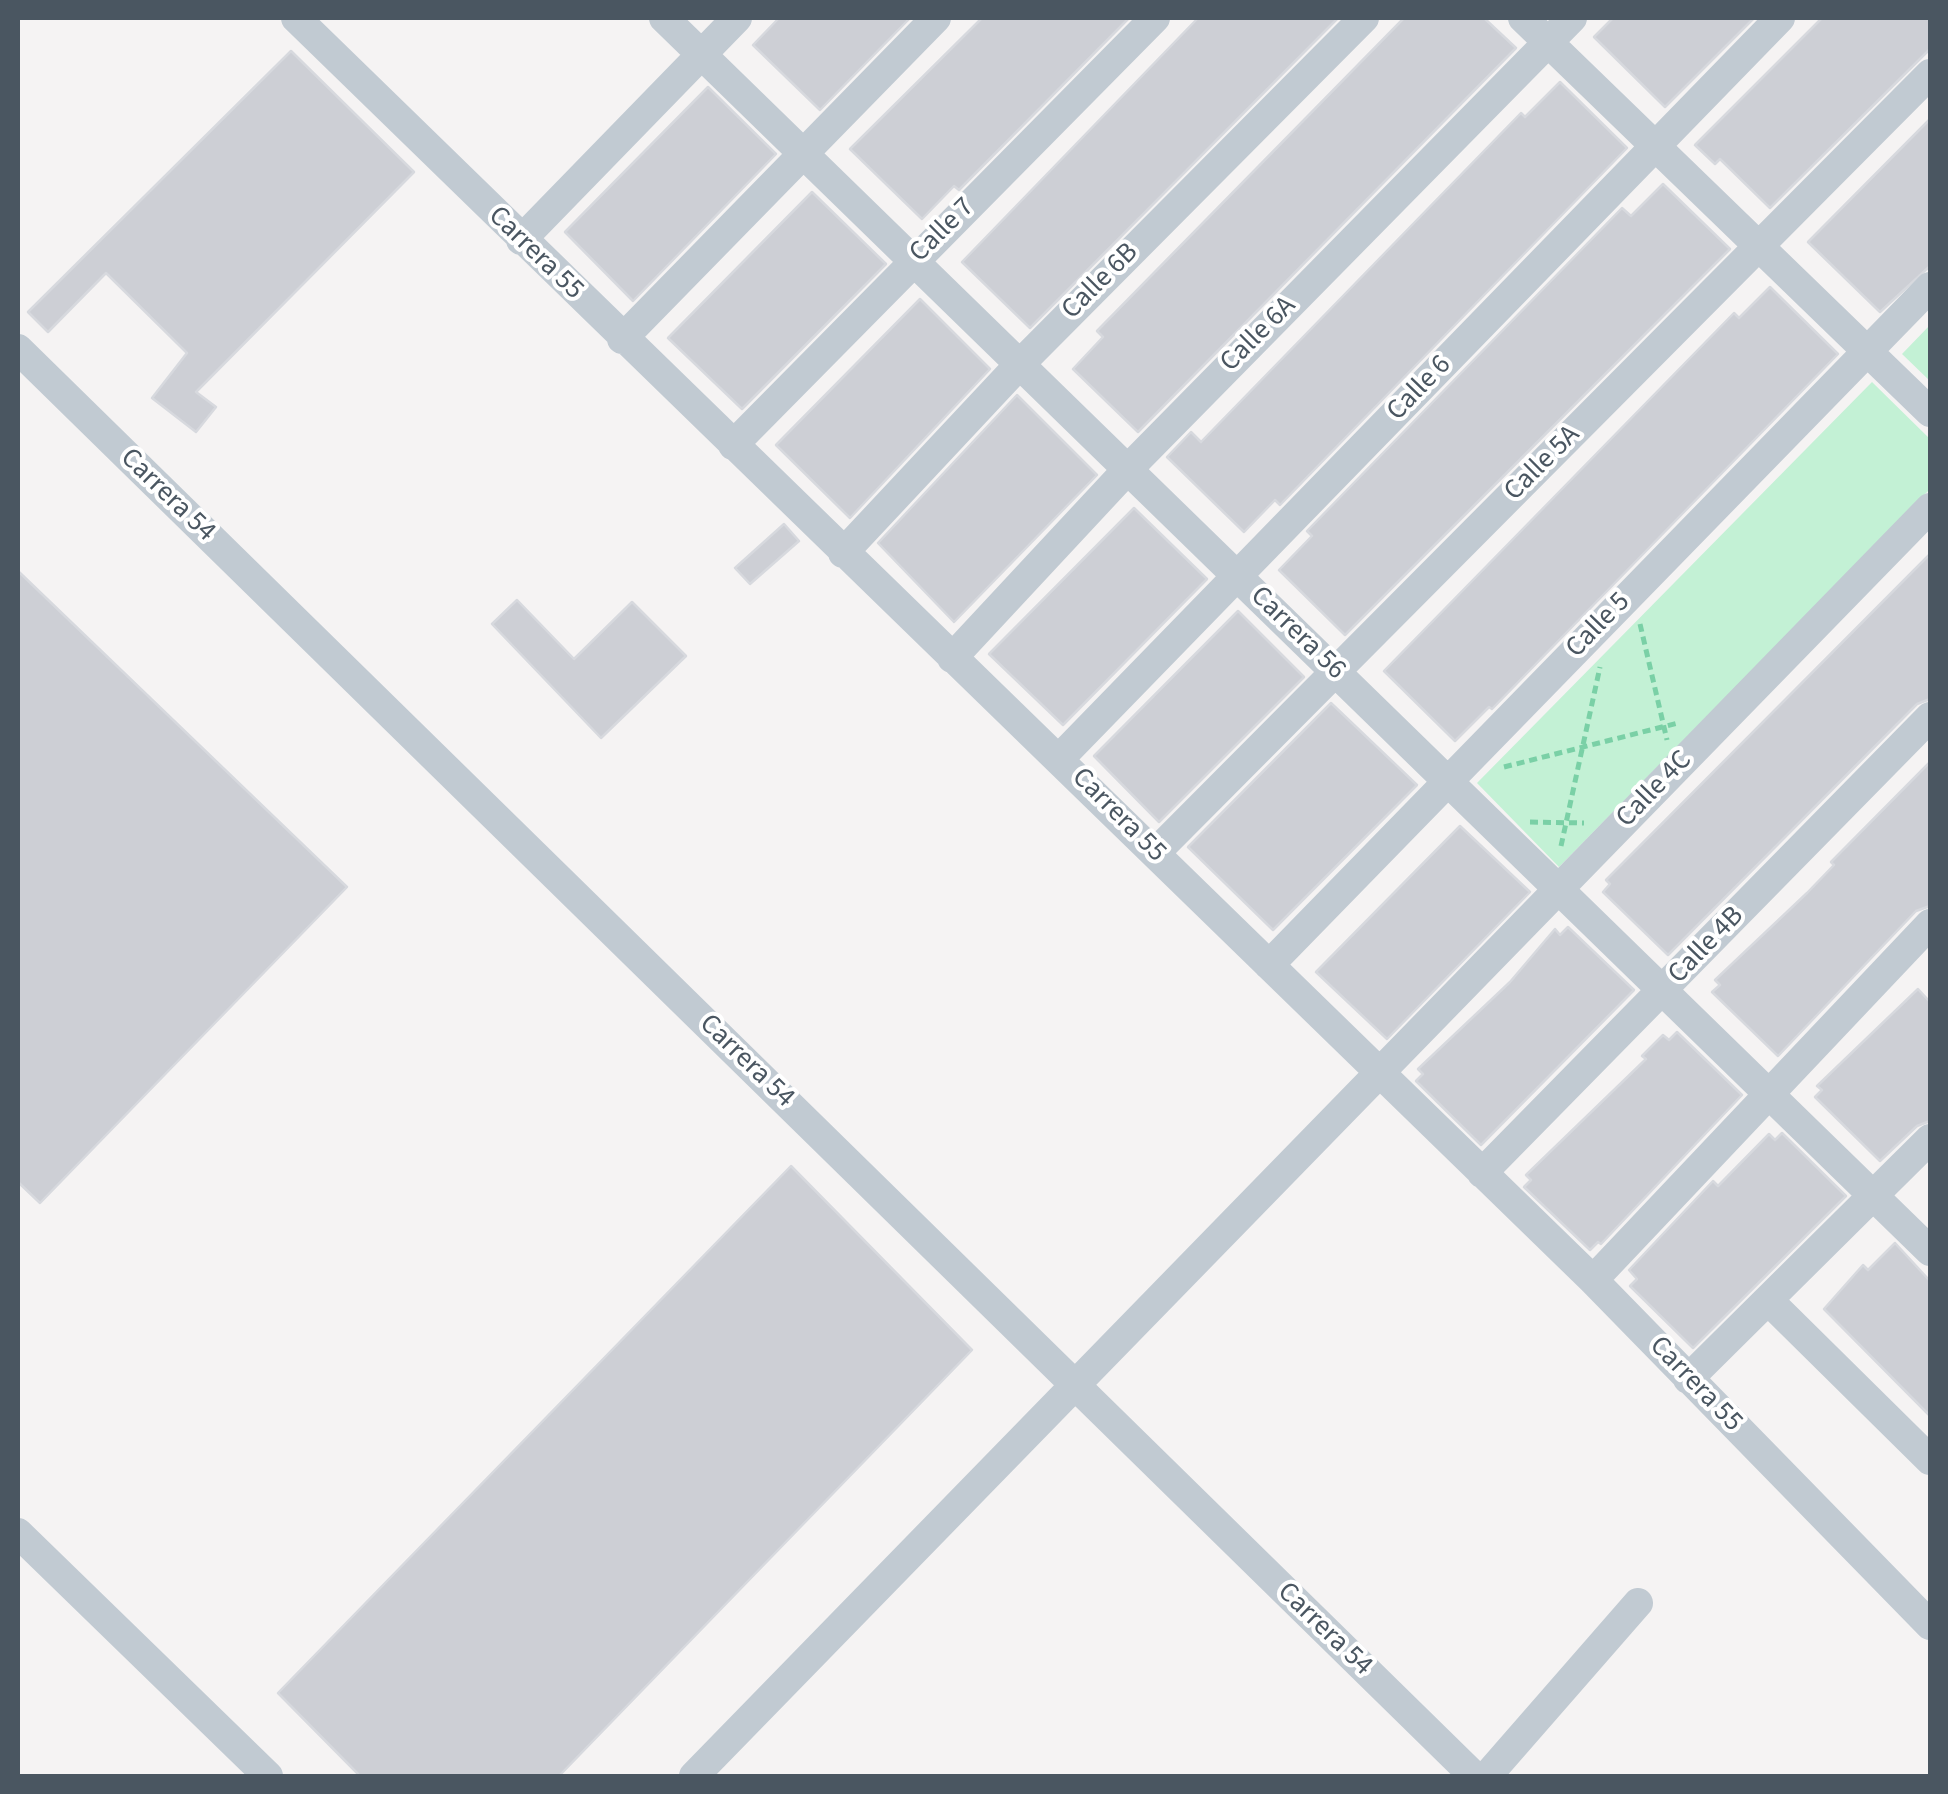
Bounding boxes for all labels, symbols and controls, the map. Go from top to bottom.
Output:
street label: Calle 7 [904,192,982,270]
street label: Carrera 55 [480,200,590,308]
street label: Calle 6B [1056,237,1146,327]
street label: Calle 6A [1214,290,1304,380]
street label: Calle 6 [1381,349,1459,429]
street label: Calle 5A [1498,419,1588,509]
street label: Carrera 54 [112,442,222,550]
street label: Carrera 56 [1242,580,1352,688]
street label: Calle 5 [1560,586,1638,666]
street label: Calle 4C [1610,745,1700,835]
street label: Carrera 55 [1064,762,1172,870]
street label: Calle 4B [1662,900,1752,992]
street label: Carrera 54 [691,1008,801,1116]
street label: Carrera 55 [1641,1330,1749,1440]
street label: Carrera 54 [1269,1576,1379,1684]

